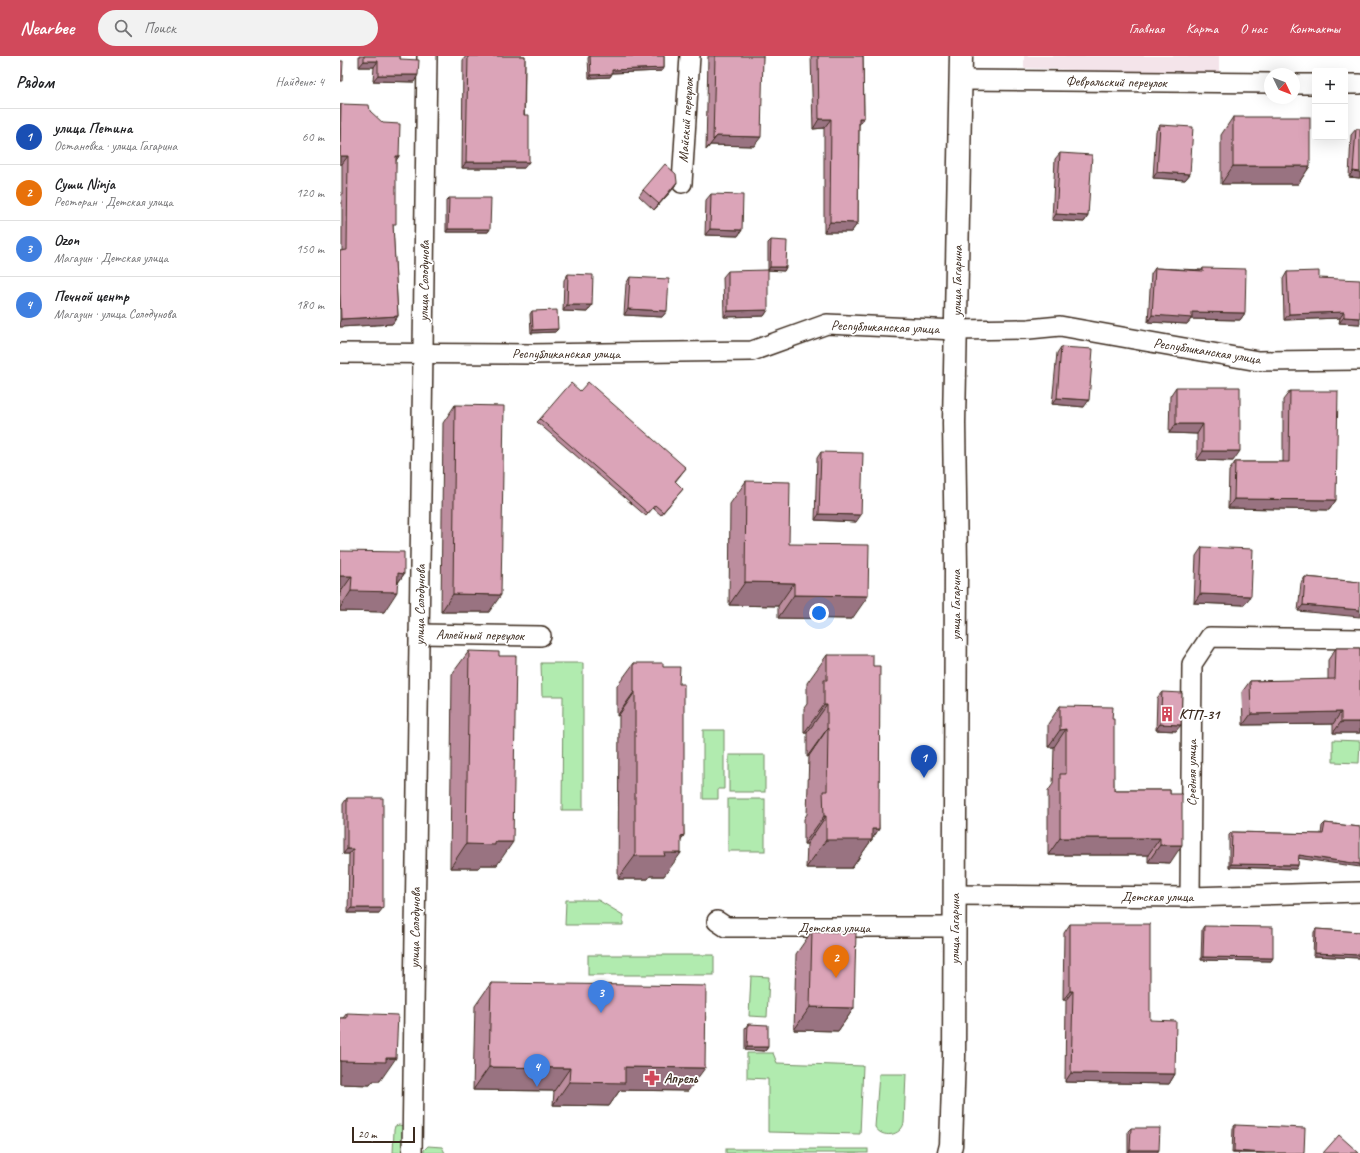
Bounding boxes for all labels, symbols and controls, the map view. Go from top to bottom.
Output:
search box [98,10,378,46]
text: Nearbee [20,16,74,40]
icon: search [112,17,134,39]
text: Поиск [144,19,176,38]
text: Главная [1129,20,1164,37]
text: Карта [1186,20,1218,37]
text: О нас [1240,20,1267,37]
text: Контакты [1289,20,1340,37]
north arrow [1264,68,1300,104]
map controls [1312,68,1348,140]
button: + [1312,68,1348,104]
text: Рядом [16,72,54,93]
street label: Февральский переулок [1065,73,1168,91]
text: Найдено: 4 [276,74,324,90]
street label: Майский переулок [675,75,698,163]
button: − [1312,104,1348,140]
text: улица Петина [54,119,132,138]
text: 1 [26,129,32,145]
text: 60 m [302,129,324,145]
text: Остановка · улица Гагарина [54,138,177,154]
text: Суши Ninja [54,175,115,194]
text: 2 [26,185,32,201]
text: 120 m [296,185,324,201]
text: Ресторан · Детская улица [54,194,173,210]
text: Ozon [54,231,79,250]
street label: улица Солодунова [415,239,433,323]
text: 3 [26,241,32,257]
text: 150 m [296,241,324,257]
street label: улица Гагарина [948,245,966,318]
text: Магазин · Детская улица [54,250,168,266]
text: Печной центр [54,287,129,306]
text: 4 [26,297,32,313]
text: 180 m [296,297,324,313]
text: Магазин · улица Солодунова [54,306,176,322]
street label: Республиканская улица [831,317,941,337]
street label: Республиканская улица [1152,334,1263,368]
street label: Республиканская улица [512,345,621,362]
street label: улица Солодунова [411,563,429,647]
street label: улица Гагарина [947,569,964,641]
your location [809,603,829,623]
street label: Аллейный переулок [436,626,526,644]
building icon: КТП-31 [1158,705,1176,723]
place label: КТП-31 [1179,706,1221,723]
street label: Средняя улица [1183,739,1200,806]
pin: 1 [911,745,937,778]
street label: улица Солодунова [406,886,424,970]
street label: Детская улица [1121,888,1195,905]
street label: улица Гагарина [946,893,963,965]
street label: Детская улица [798,919,872,936]
pin: 2 [823,945,849,978]
pin: 3 [588,980,614,1013]
pin: 4 [524,1054,550,1087]
pharmacy icon: Апрель [643,1069,661,1087]
place label: Апрель [664,1070,699,1087]
scale bar [352,1125,415,1144]
text: 20 m [358,1127,377,1141]

